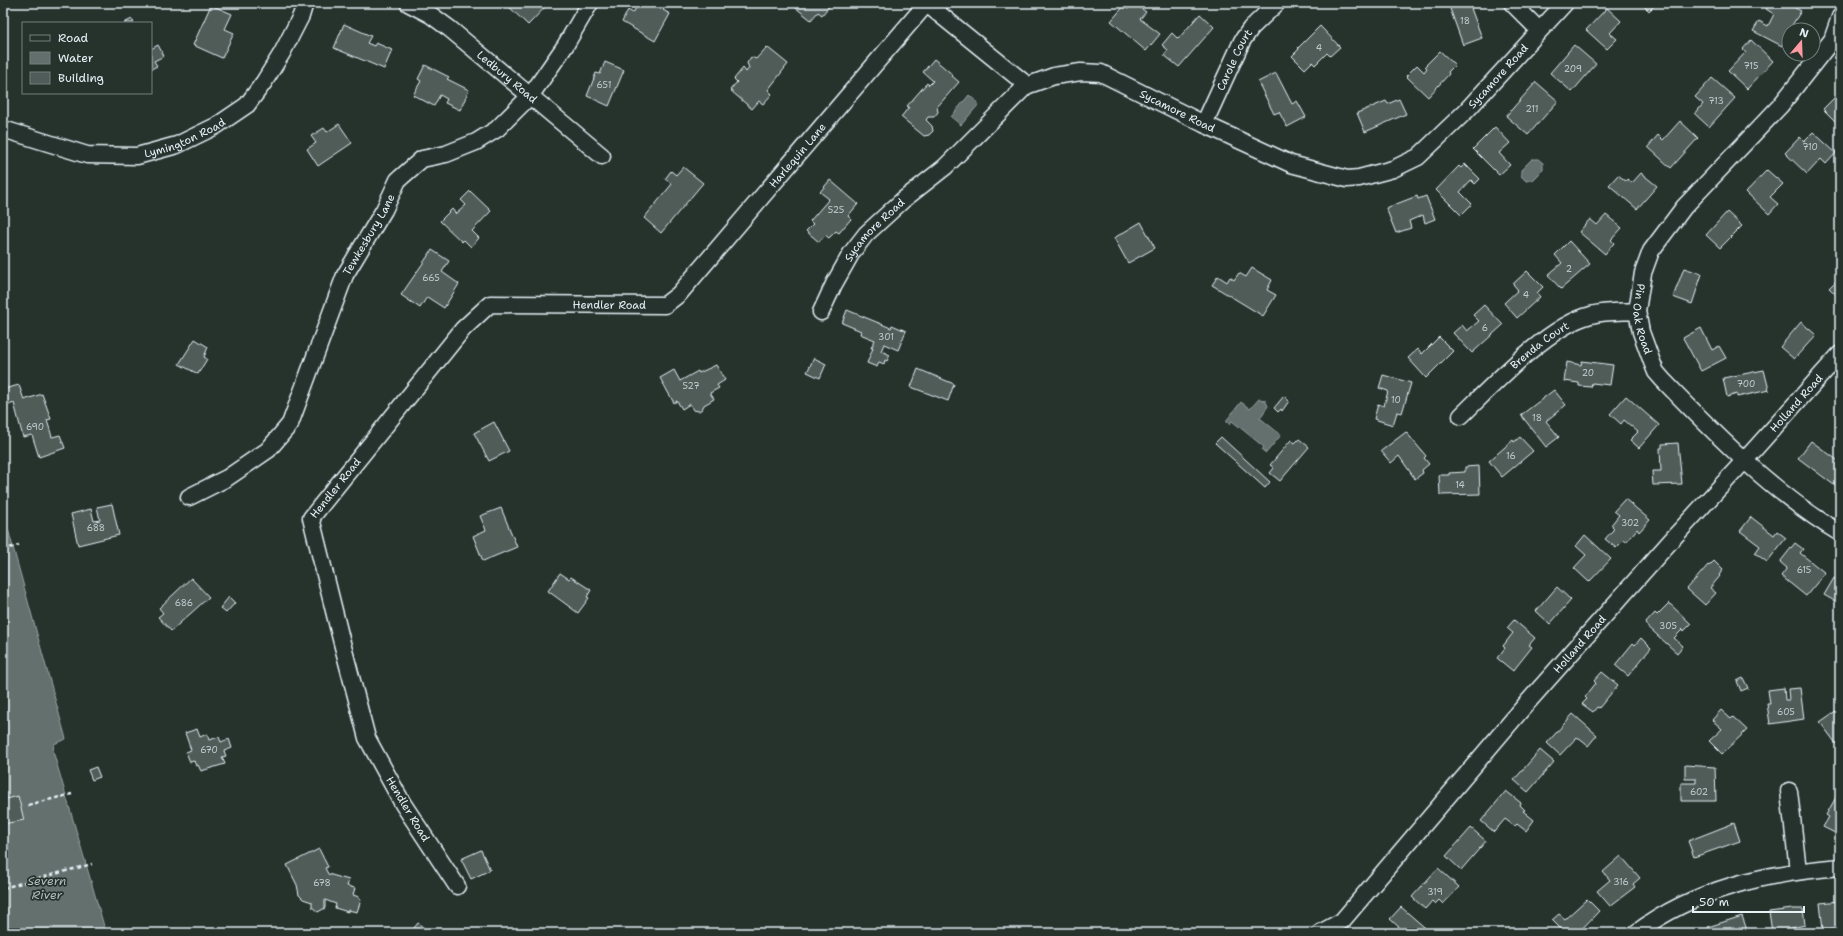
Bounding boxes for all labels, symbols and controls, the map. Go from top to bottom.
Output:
house number: 18 [1460,15,1470,27]
legend [22,22,152,94]
north arrow [1781,22,1821,62]
text: N [1798,25,1811,42]
street label: Carole Court [1213,26,1256,93]
text: Road [58,30,89,46]
street label: Sycamore Road [1465,41,1532,112]
house number: 4 [1316,42,1322,54]
street label: Ledbury Road [473,48,540,107]
text: Water [58,50,94,66]
house number: 715 [1744,60,1758,72]
house number: 209 [1564,63,1582,75]
text: Building [58,70,104,86]
house number: 651 [597,79,611,91]
street label: Sycamore Road [1137,86,1218,136]
house number: 713 [1708,95,1724,107]
house number: 211 [1525,103,1539,115]
street label: Lymington Road [143,115,228,162]
street label: Harlequin Lane [766,120,830,191]
house number: 710 [1802,141,1818,153]
street label: Tewkesbury Lane [340,192,398,278]
street label: Sycamore Road [841,195,908,264]
house number: 525 [828,204,844,216]
house number: 2 [1566,263,1572,275]
house number: 665 [422,272,440,284]
street label: Pin Oak Road [1629,282,1656,357]
house number: 4 [1523,289,1529,301]
street label: Hendler Road [572,297,646,313]
street label: Brenda Court [1507,318,1572,373]
house number: 6 [1482,322,1488,334]
house number: 301 [878,331,894,343]
house number: 20 [1582,367,1594,379]
street label: Holland Road [1766,371,1826,436]
house number: 700 [1737,378,1755,390]
house number: 527 [682,380,700,392]
house number: 10 [1391,394,1401,406]
house number: 18 [1532,412,1542,424]
house number: 690 [26,421,44,433]
house number: 16 [1506,450,1516,462]
street label: Hendler Road [307,455,365,522]
house number: 14 [1455,479,1465,491]
house number: 302 [1621,517,1639,529]
house number: 688 [87,522,105,534]
house number: 615 [1797,564,1811,576]
house number: 686 [175,597,193,609]
street label: Holland Road [1550,612,1610,677]
house number: 305 [1659,620,1677,632]
house number: 605 [1777,706,1795,718]
house number: 670 [200,744,218,756]
street label: Hendler Road [382,774,433,845]
house number: 602 [1690,786,1708,798]
water label: Severn River [28,873,66,903]
house number: 316 [1613,876,1629,888]
house number: 678 [313,877,331,889]
house number: 319 [1427,886,1443,898]
scale bar [1693,888,1804,914]
text: 50 m [1699,894,1729,910]

